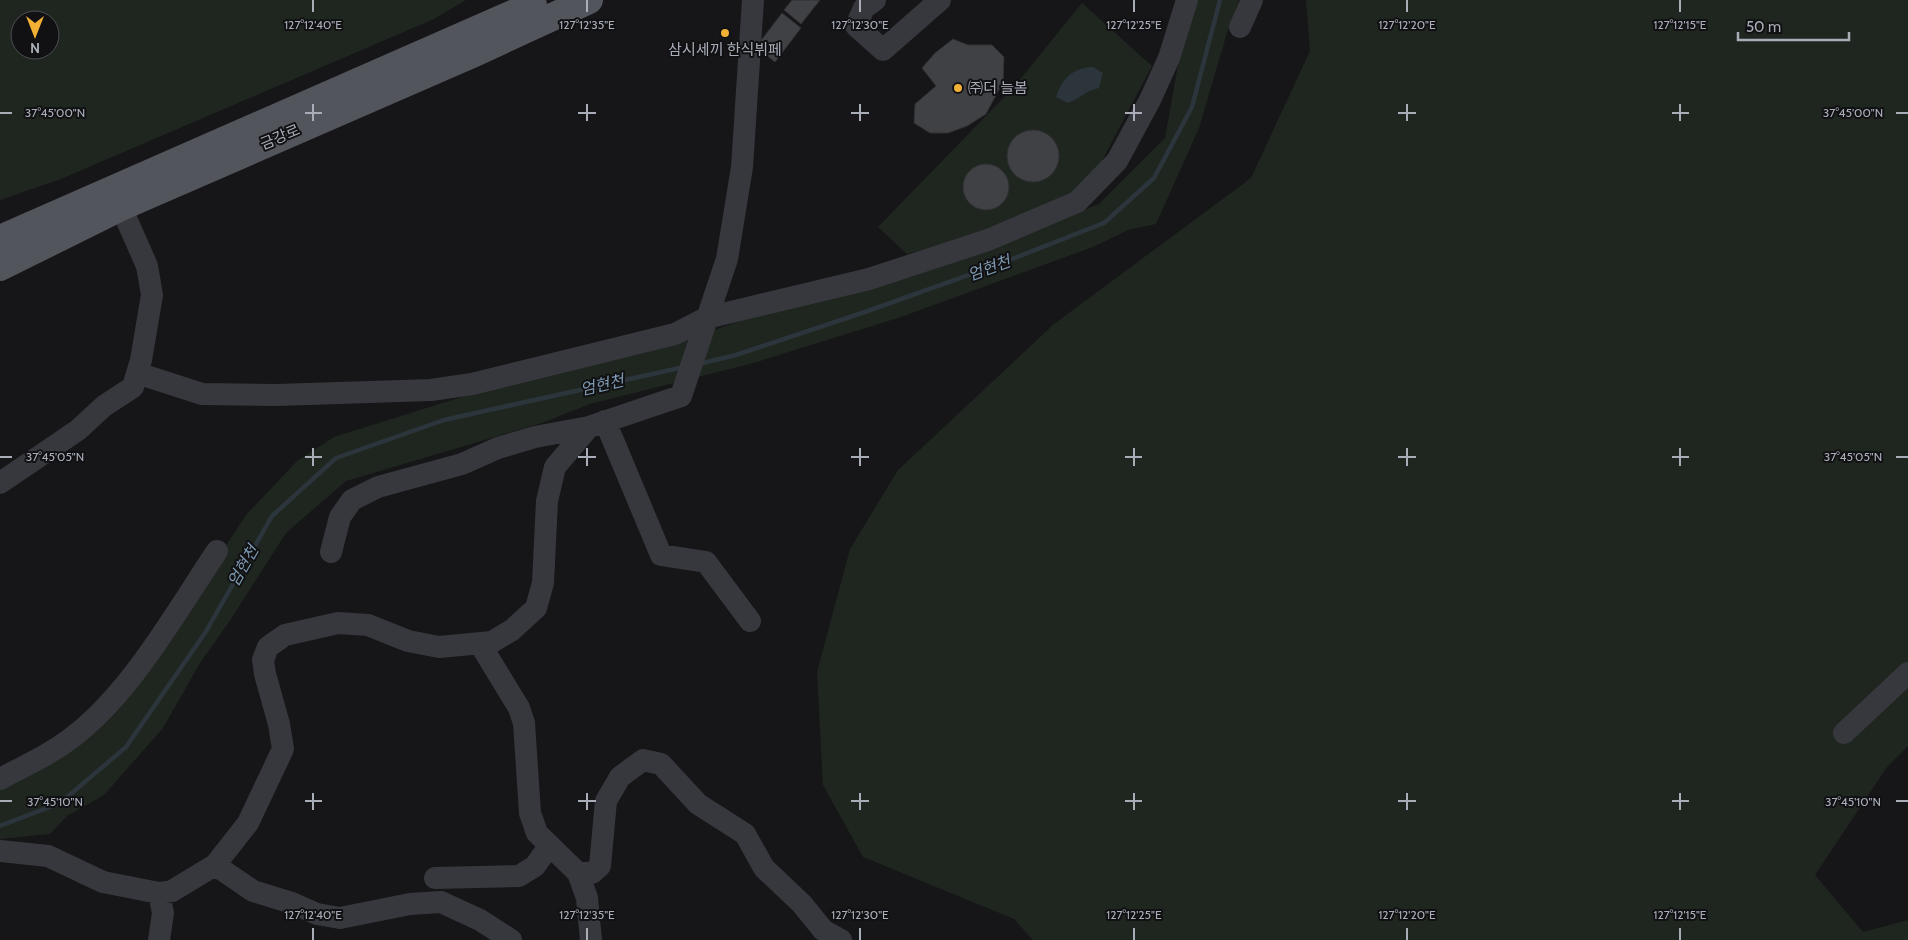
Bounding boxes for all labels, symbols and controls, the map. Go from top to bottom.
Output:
north arrow [10,10,60,60]
scale bar [1738,10,1849,42]
text: 127°12'40"E [284,17,342,32]
text: 127°12'35"E [559,17,615,32]
text: 127°12'30"E [831,17,889,32]
text: 127°12'25"E [1106,17,1162,32]
text: 127°12'20"E [1378,17,1436,32]
text: 127°12'15"E [1654,17,1707,32]
text: 50 m [1746,18,1781,36]
marker: 삼시세끼 한식뷔페 [719,27,731,39]
text: N [30,39,40,57]
place label: 삼시세끼 한식뷔페 [668,41,782,59]
place label: ㈜더 늘봄 [968,79,1028,97]
marker: ㈜더 늘봄 [952,82,964,94]
text: 37°45'00"N [25,105,85,120]
text: 37°45'00"N [1823,105,1883,120]
street label: 금강로 [257,121,303,153]
water label: 엄현천 [965,251,1015,284]
water label: 엄현천 [578,370,628,399]
text: 37°45'05"N [26,449,84,464]
text: 37°45'05"N [1824,449,1882,464]
water label: 엄현천 [224,540,263,590]
text: 37°45'10"N [27,794,83,809]
text: 37°45'10"N [1825,794,1881,809]
text: 127°12'40"E [284,907,342,922]
text: 127°12'35"E [559,907,615,922]
text: 127°12'30"E [831,907,889,922]
text: 127°12'25"E [1106,907,1162,922]
text: 127°12'20"E [1378,907,1436,922]
text: 127°12'15"E [1654,907,1707,922]

